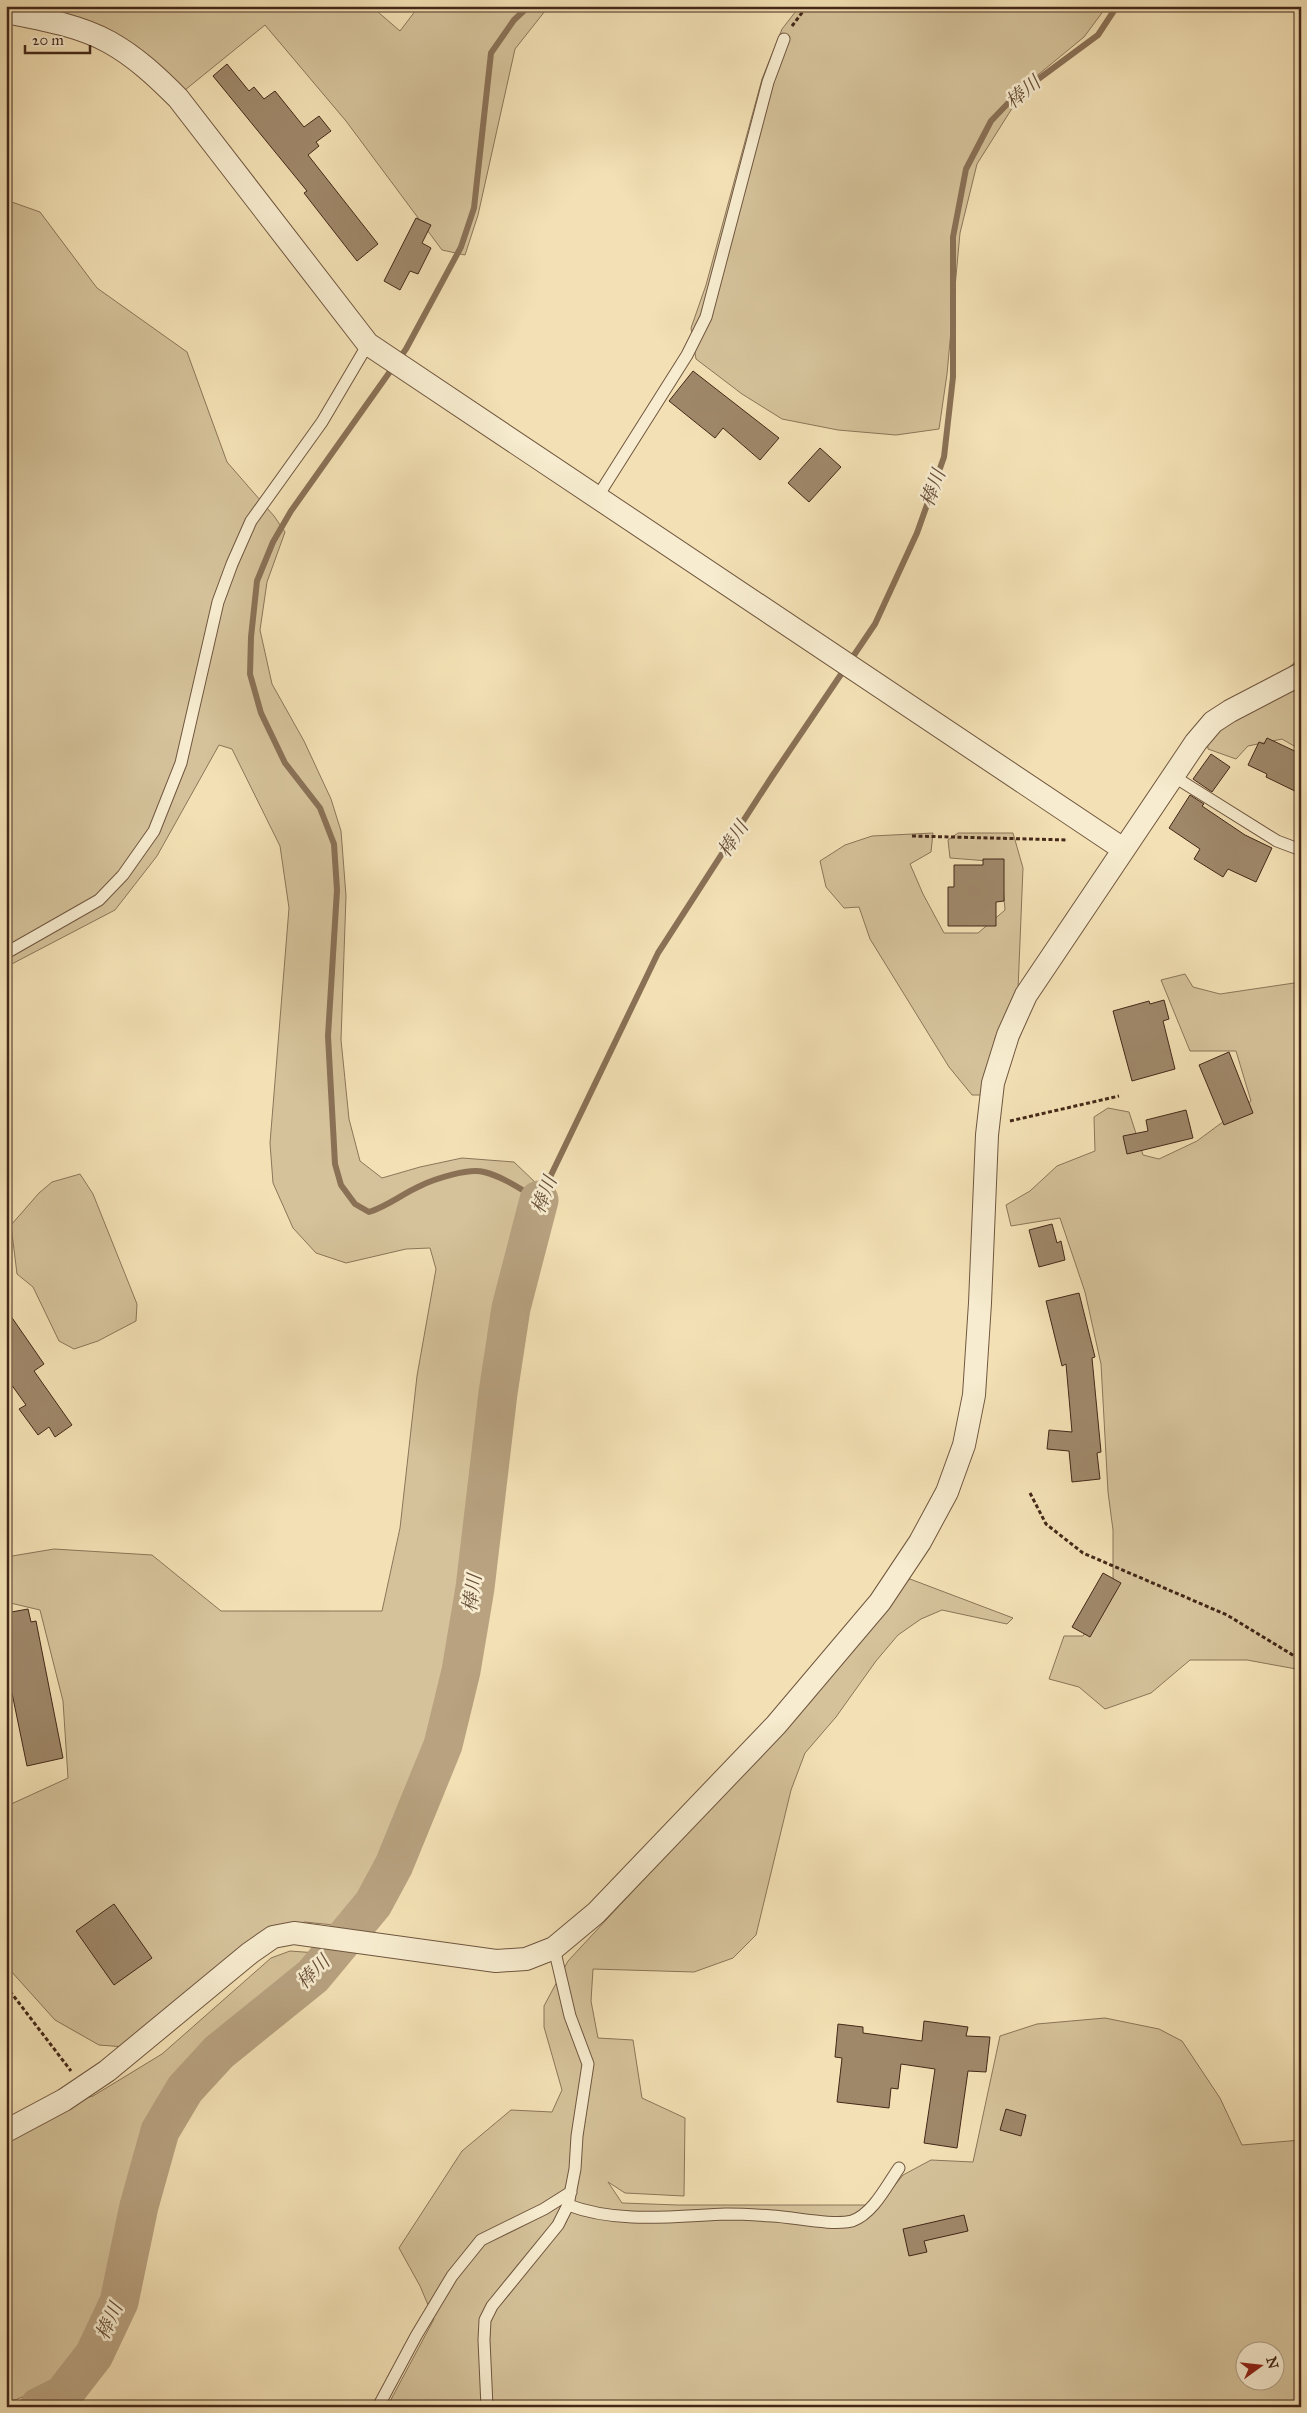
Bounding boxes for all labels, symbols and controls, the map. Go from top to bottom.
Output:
scale bar [25,22,90,54]
text: 20 m [32,31,64,49]
water label: 棒川 [1001,70,1046,113]
water label: 棒川 [916,464,951,510]
water label: 棒川 [713,815,754,861]
water label: 棒川 [526,1171,562,1217]
water label: 棒川 [458,1571,486,1613]
water label: 棒川 [291,1949,336,1994]
water label: 棒川 [91,2297,128,2343]
north arrow [1234,2340,1284,2390]
text: N [1262,2355,1282,2371]

